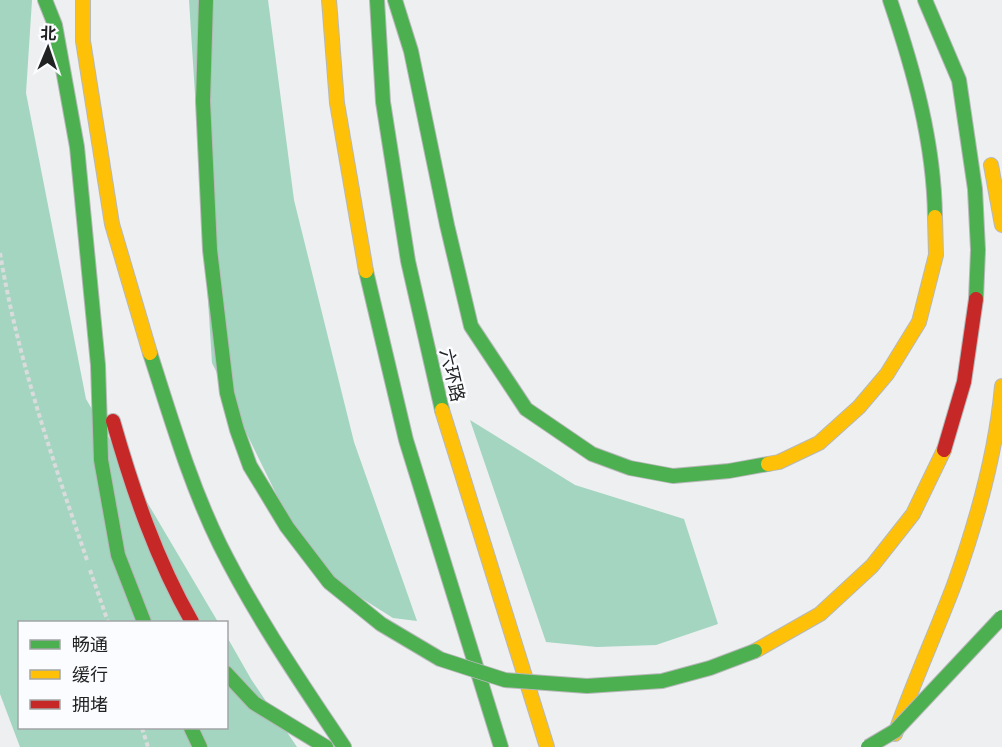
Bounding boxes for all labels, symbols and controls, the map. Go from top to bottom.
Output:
north arrow [18,18,78,78]
text: 北 [40,22,57,44]
street label: 六环路 [435,346,471,404]
legend [18,621,228,729]
text: 畅通 [72,632,108,656]
text: 缓行 [72,662,108,686]
text: 拥堵 [72,692,108,716]

